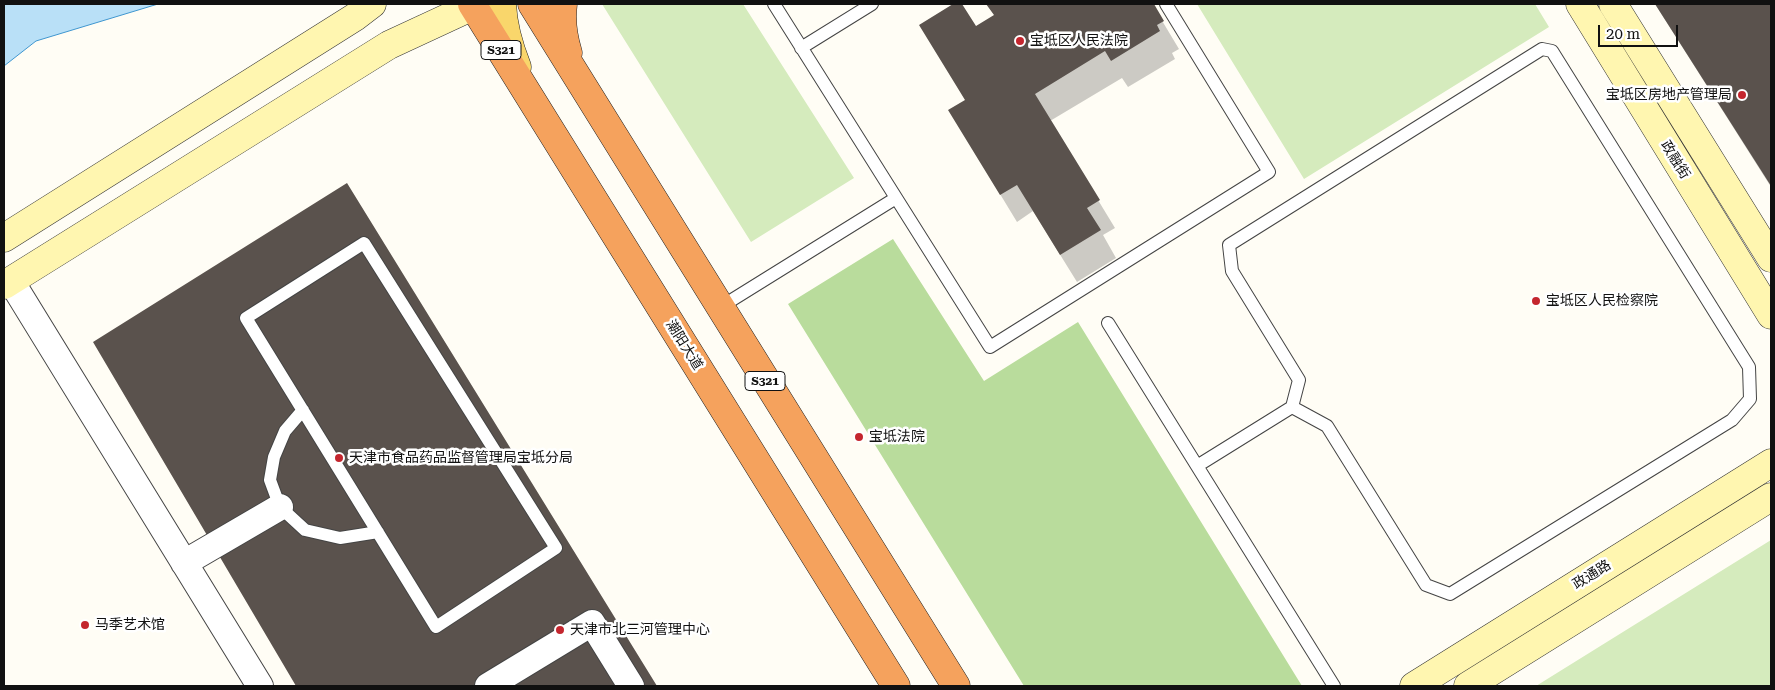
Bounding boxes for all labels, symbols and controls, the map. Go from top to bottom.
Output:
scale bar [1600,15,1680,47]
text: 20 m [1606,25,1640,43]
place label: 宝坻区人民法院 [1030,33,1128,49]
marker: 宝坻区人民法院 [1014,35,1026,47]
road number: S321 [481,40,521,60]
place label: 宝坻区房地产管理局 [1606,87,1732,103]
marker: 宝坻区房地产管理局 [1736,89,1748,101]
street label: 政融街 [1657,138,1693,182]
place label: 宝坻区人民检察院 [1546,293,1658,309]
marker: 宝坻区人民检察院 [1530,295,1542,307]
street label: 潮阳大道 [662,317,706,373]
road number: S321 [745,372,785,391]
place label: 宝坻法院 [869,429,925,445]
marker: 宝坻法院 [853,431,865,443]
place label: 天津市食品药品监督管理局宝坻分局 [349,450,573,466]
marker: 天津市食品药品监督管理局宝坻分局 [333,452,345,464]
street label: 政通路 [1570,557,1614,593]
place label: 马季艺术馆 [95,617,165,633]
marker: 马季艺术馆 [79,619,91,631]
place label: 天津市北三河管理中心 [570,622,710,638]
marker: 天津市北三河管理中心 [554,624,566,636]

